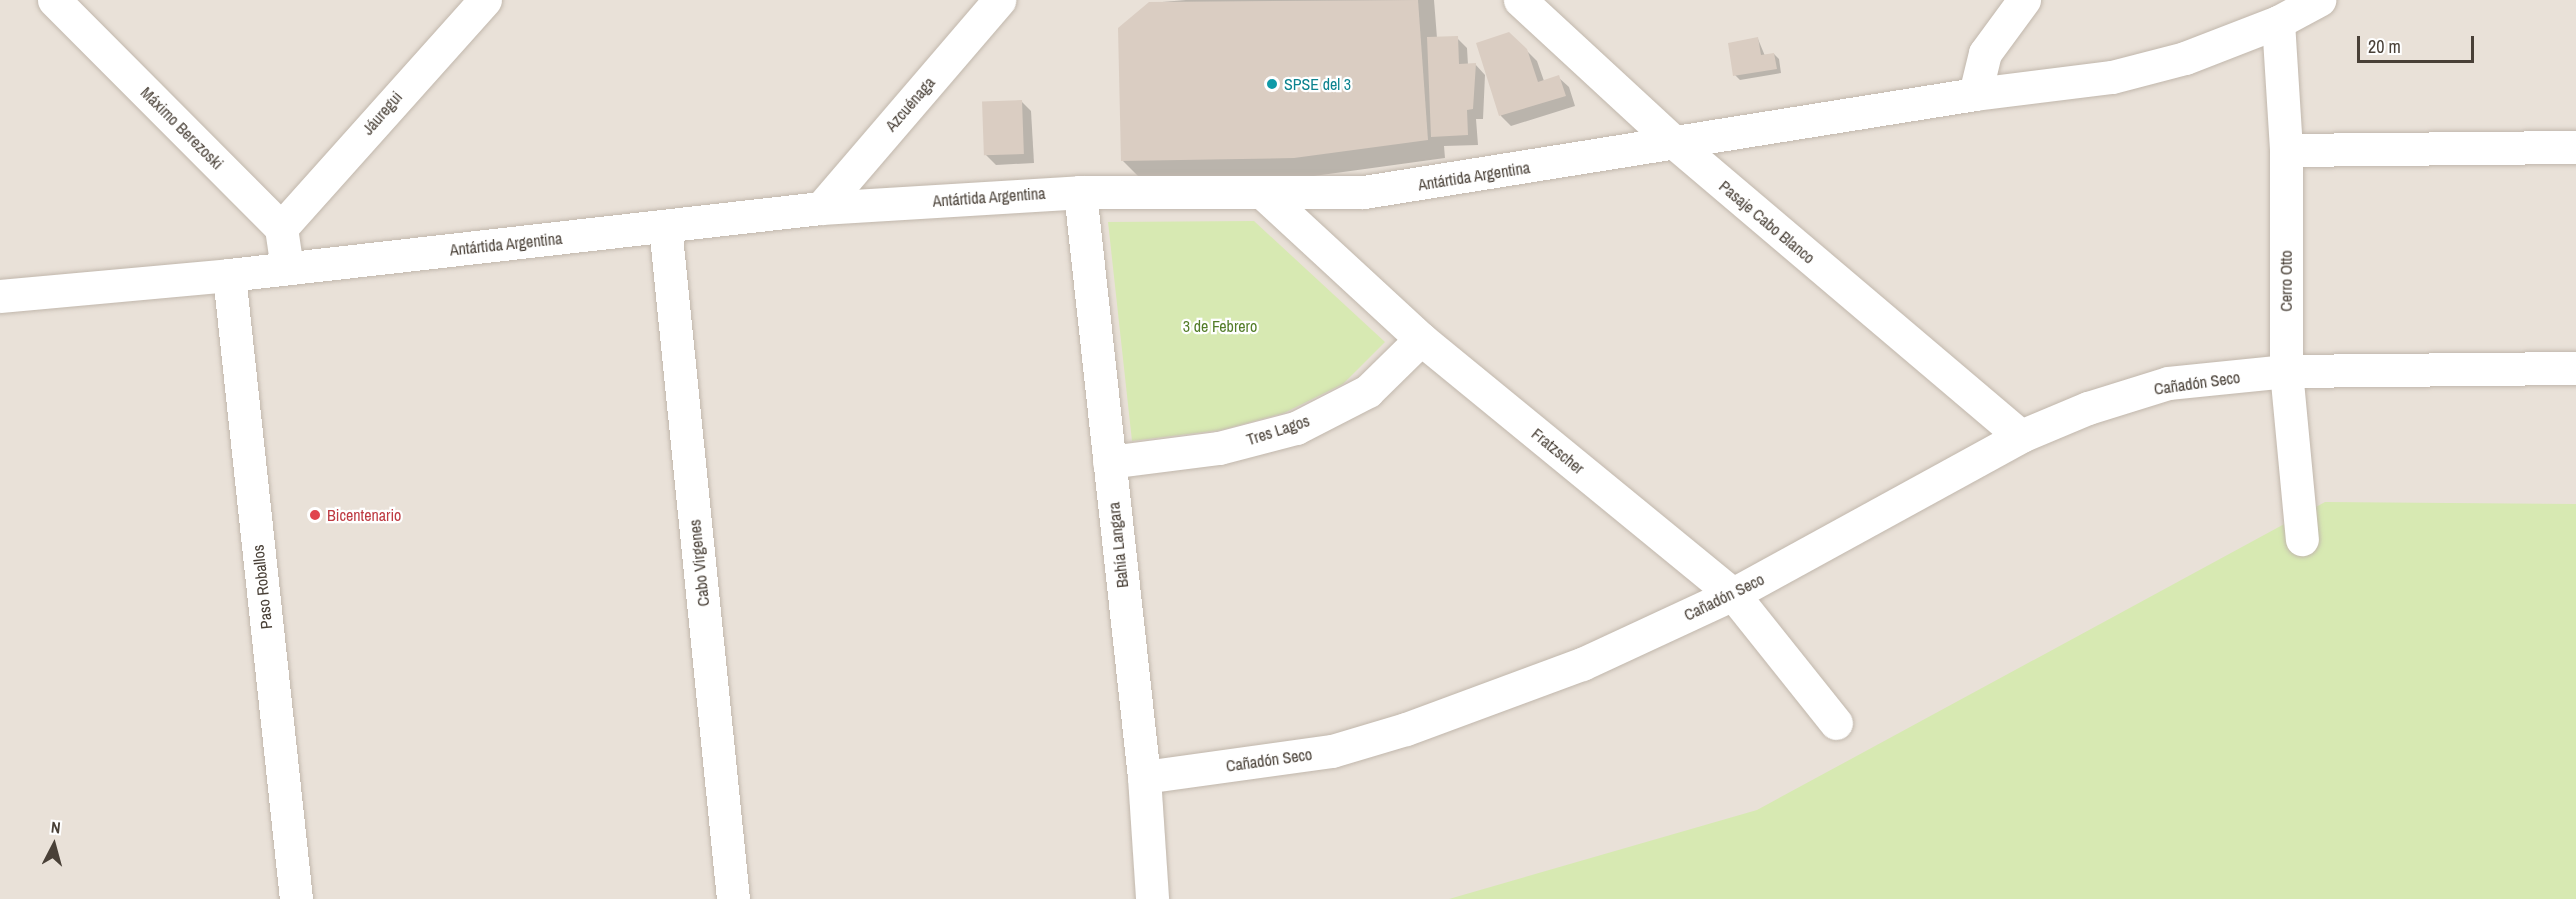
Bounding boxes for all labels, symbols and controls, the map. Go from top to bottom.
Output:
scale bar [2360,24,2477,62]
text: 20 m [2368,34,2401,59]
street label: Azcuénaga [881,73,939,135]
place label: SPSE del 3 [1284,74,1351,94]
marker: SPSE del 3 [1265,77,1279,91]
street label: Máximo Berezoski [137,83,227,173]
street label: Jáuregui [358,87,406,139]
street label: Antártida Argentina [1416,158,1532,194]
street label: Pasaje Cabo Blanco [1715,176,1819,268]
street label: Antártida Argentina [932,183,1046,211]
street label: Antártida Argentina [448,229,564,259]
street label: Cerro Otto [2276,250,2296,312]
park label: 3 de Febrero [1183,316,1257,336]
street label: Cañadón Seco [2153,367,2241,399]
street label: Tres Lagos [1244,411,1312,449]
street label: Fratzscher [1528,424,1588,478]
street label: Bahía Langara [1104,501,1132,589]
place label: Bicentenario [327,505,401,525]
marker: Bicentenario [308,508,322,522]
street label: Cabo Virgenes [685,519,713,607]
street label: Paso Roballos [248,544,276,630]
street label: Cañadón Seco [1681,569,1767,625]
street label: Cañadón Seco [1225,744,1313,776]
north arrow [24,815,84,875]
text: N [50,816,62,839]

